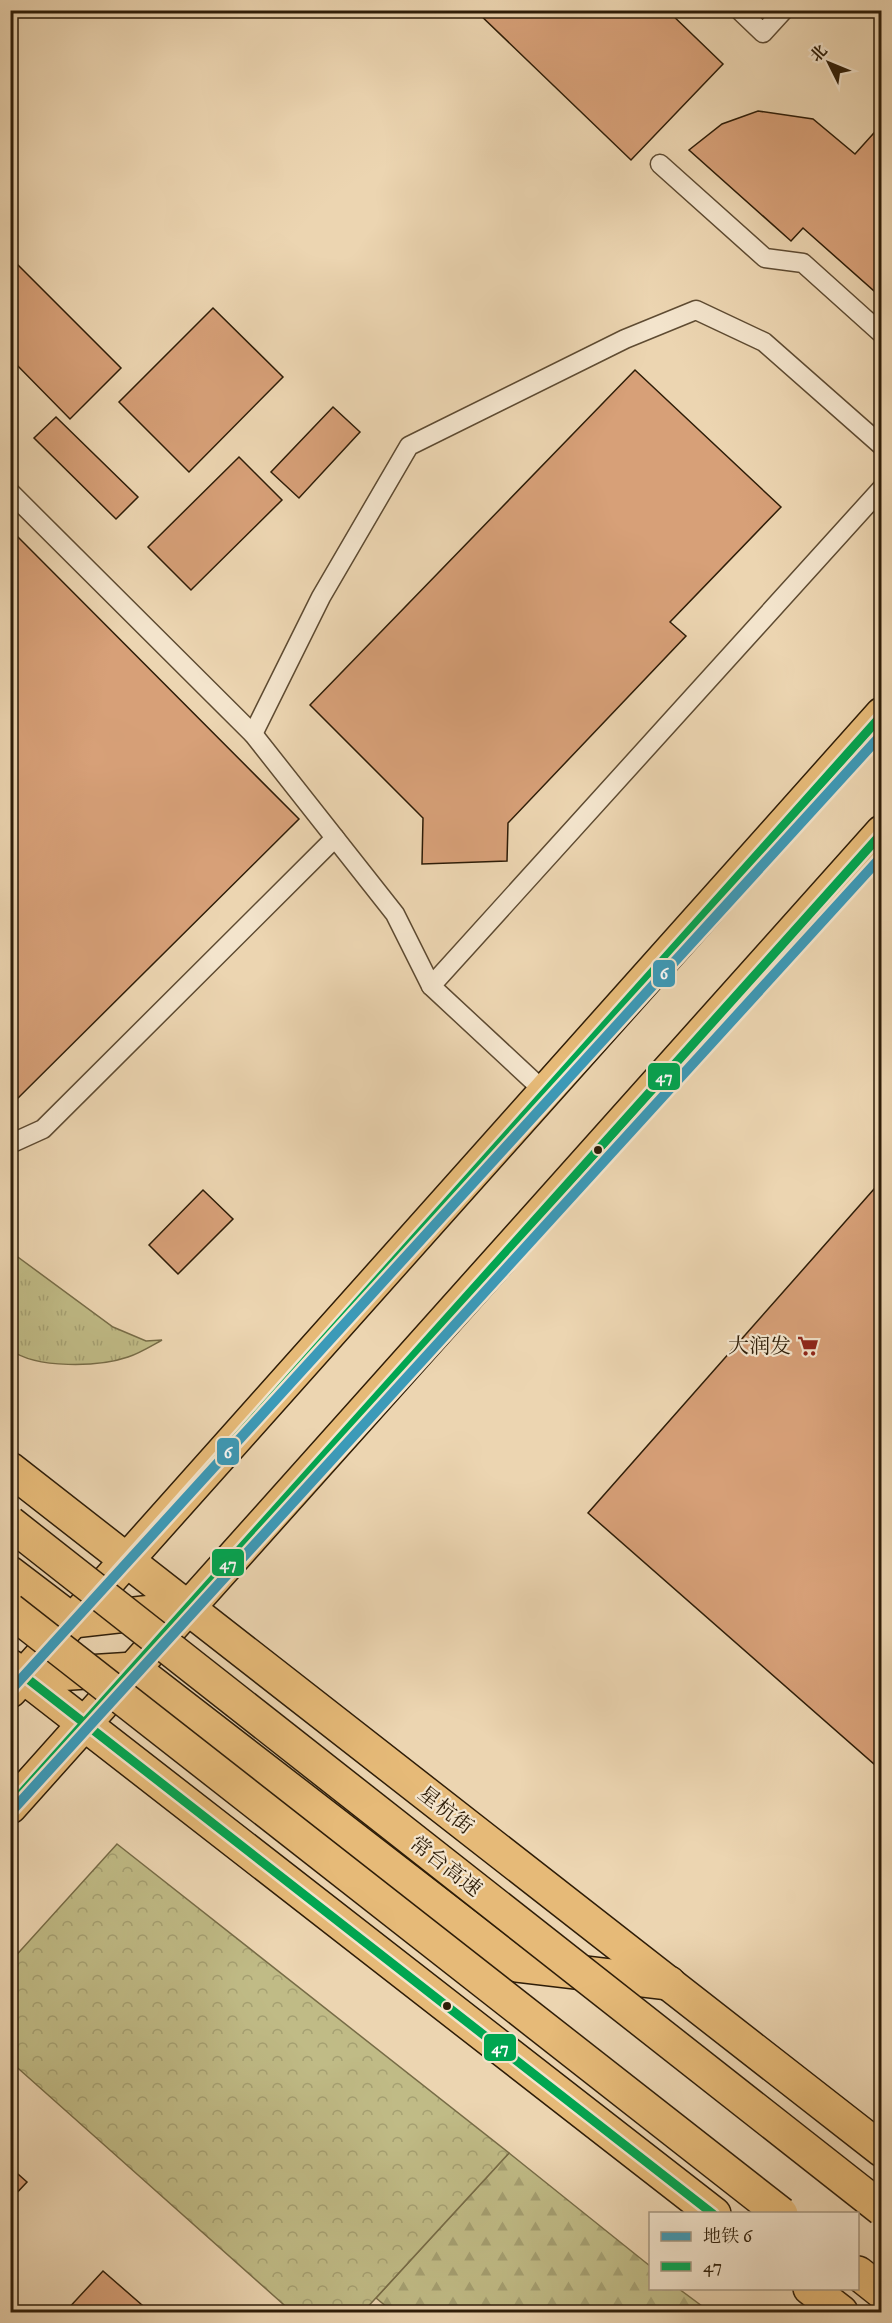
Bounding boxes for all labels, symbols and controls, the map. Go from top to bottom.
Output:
north arrow [799,33,859,93]
text: 北 [806,41,832,66]
line badge: 6 [652,959,676,988]
text: 6 [660,964,670,984]
line badge: 47 [647,1062,681,1091]
text: 47 [654,1067,673,1087]
unlabelled marker [592,1144,604,1156]
place label: 大润发 [728,1334,791,1360]
supermarket icon: 大润发 [796,1334,820,1358]
line badge: 6 [216,1437,240,1466]
text: 6 [224,1443,234,1463]
line badge: 47 [211,1548,245,1577]
text: 47 [218,1554,237,1574]
street label: 星杭街 [413,1781,478,1840]
street label: 常台高速 [404,1831,486,1903]
unlabelled marker [441,2000,453,2012]
line badge: 47 [483,2033,517,2062]
text: 47 [490,2038,509,2058]
legend [649,2212,859,2290]
text: 地铁 6 [703,2226,753,2248]
text: 47 [703,2256,722,2278]

